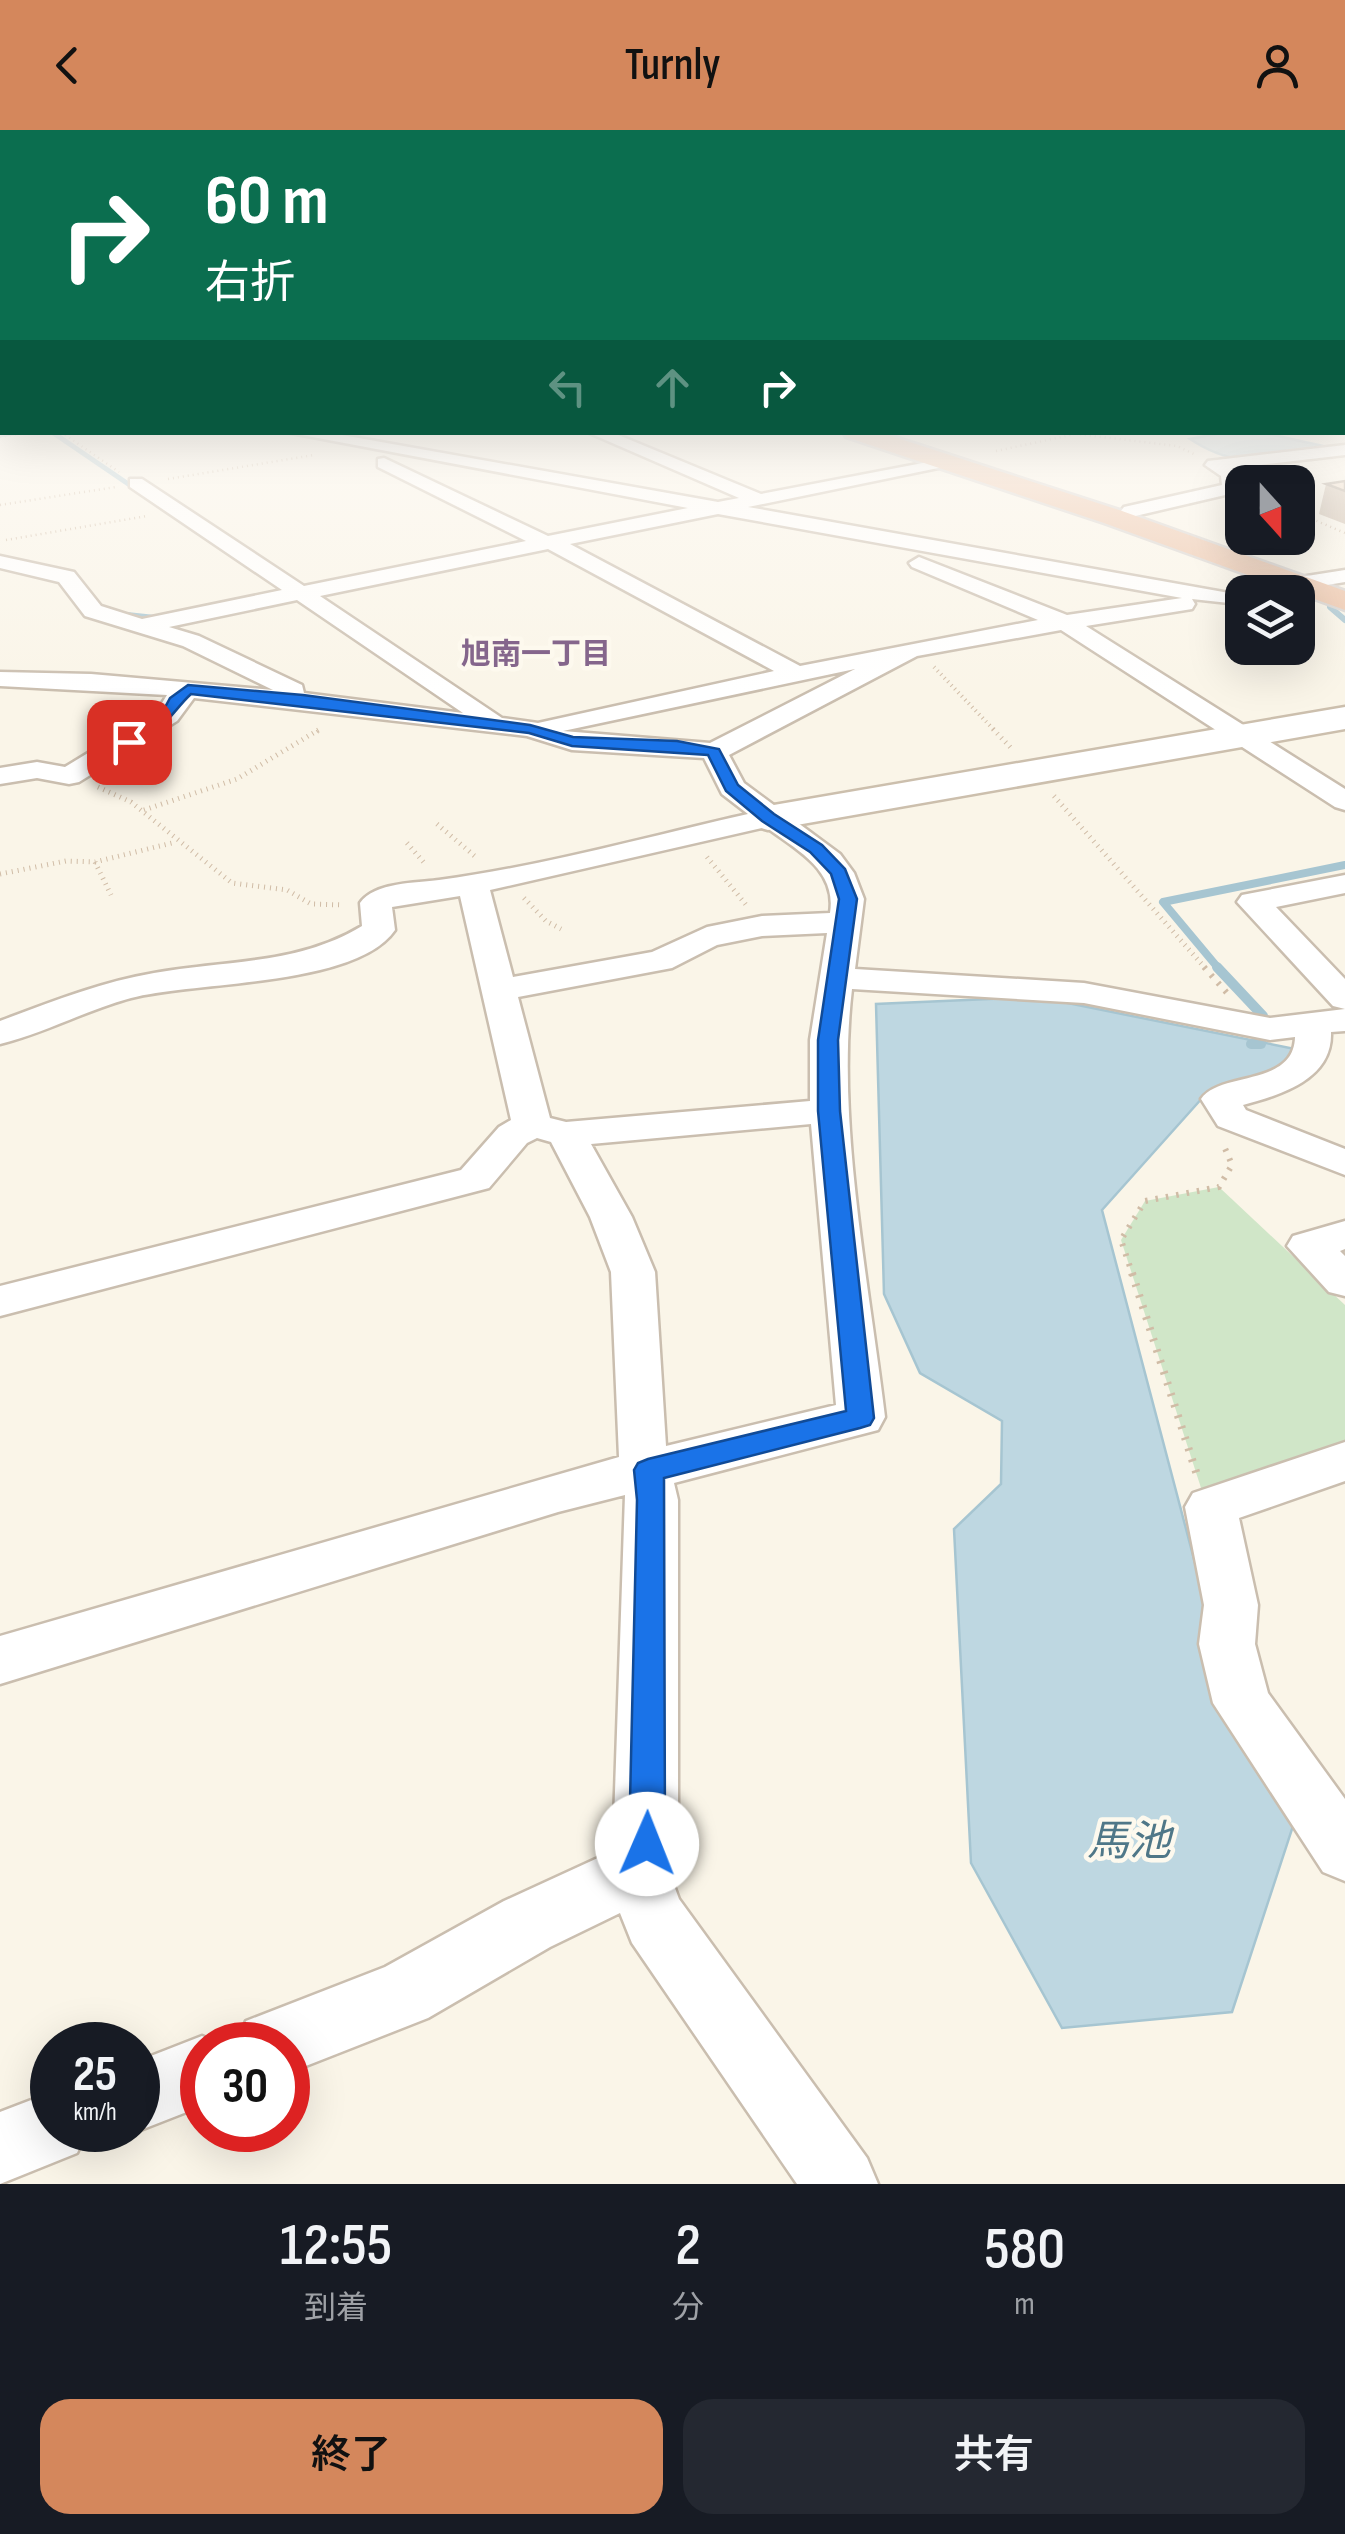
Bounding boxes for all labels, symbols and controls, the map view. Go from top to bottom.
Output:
icon: back [40,38,95,93]
text: Turnly [625,38,720,93]
icon: person [1250,38,1305,93]
text: 60 m [205,160,329,244]
icon: right [40,170,170,300]
text: 右折 [205,256,295,311]
icon: left [540,360,595,415]
icon: ahead [645,360,700,415]
icon: right [750,360,805,415]
north arrow [1225,465,1315,555]
map controls [1225,465,1315,665]
button: layers [1225,575,1315,665]
district label: 旭南一丁目 [461,637,611,673]
pin [87,700,172,785]
icon: arrive [102,715,157,770]
position arrow [595,1792,699,1896]
water label: 馬池 [1087,1817,1175,1868]
speed limit sign: 30 [180,2022,310,2152]
text: 25 [73,2045,117,2105]
text: km/h [73,2097,117,2128]
text: 12:55 [280,2210,392,2282]
text: 2 [675,2210,701,2282]
text: 580 [984,2214,1065,2286]
text: m [1014,2285,1035,2324]
text: 到着 [304,2289,368,2328]
text: 分 [672,2289,704,2328]
button: 終了 [40,2399,663,2514]
button: 共有 [683,2399,1305,2514]

